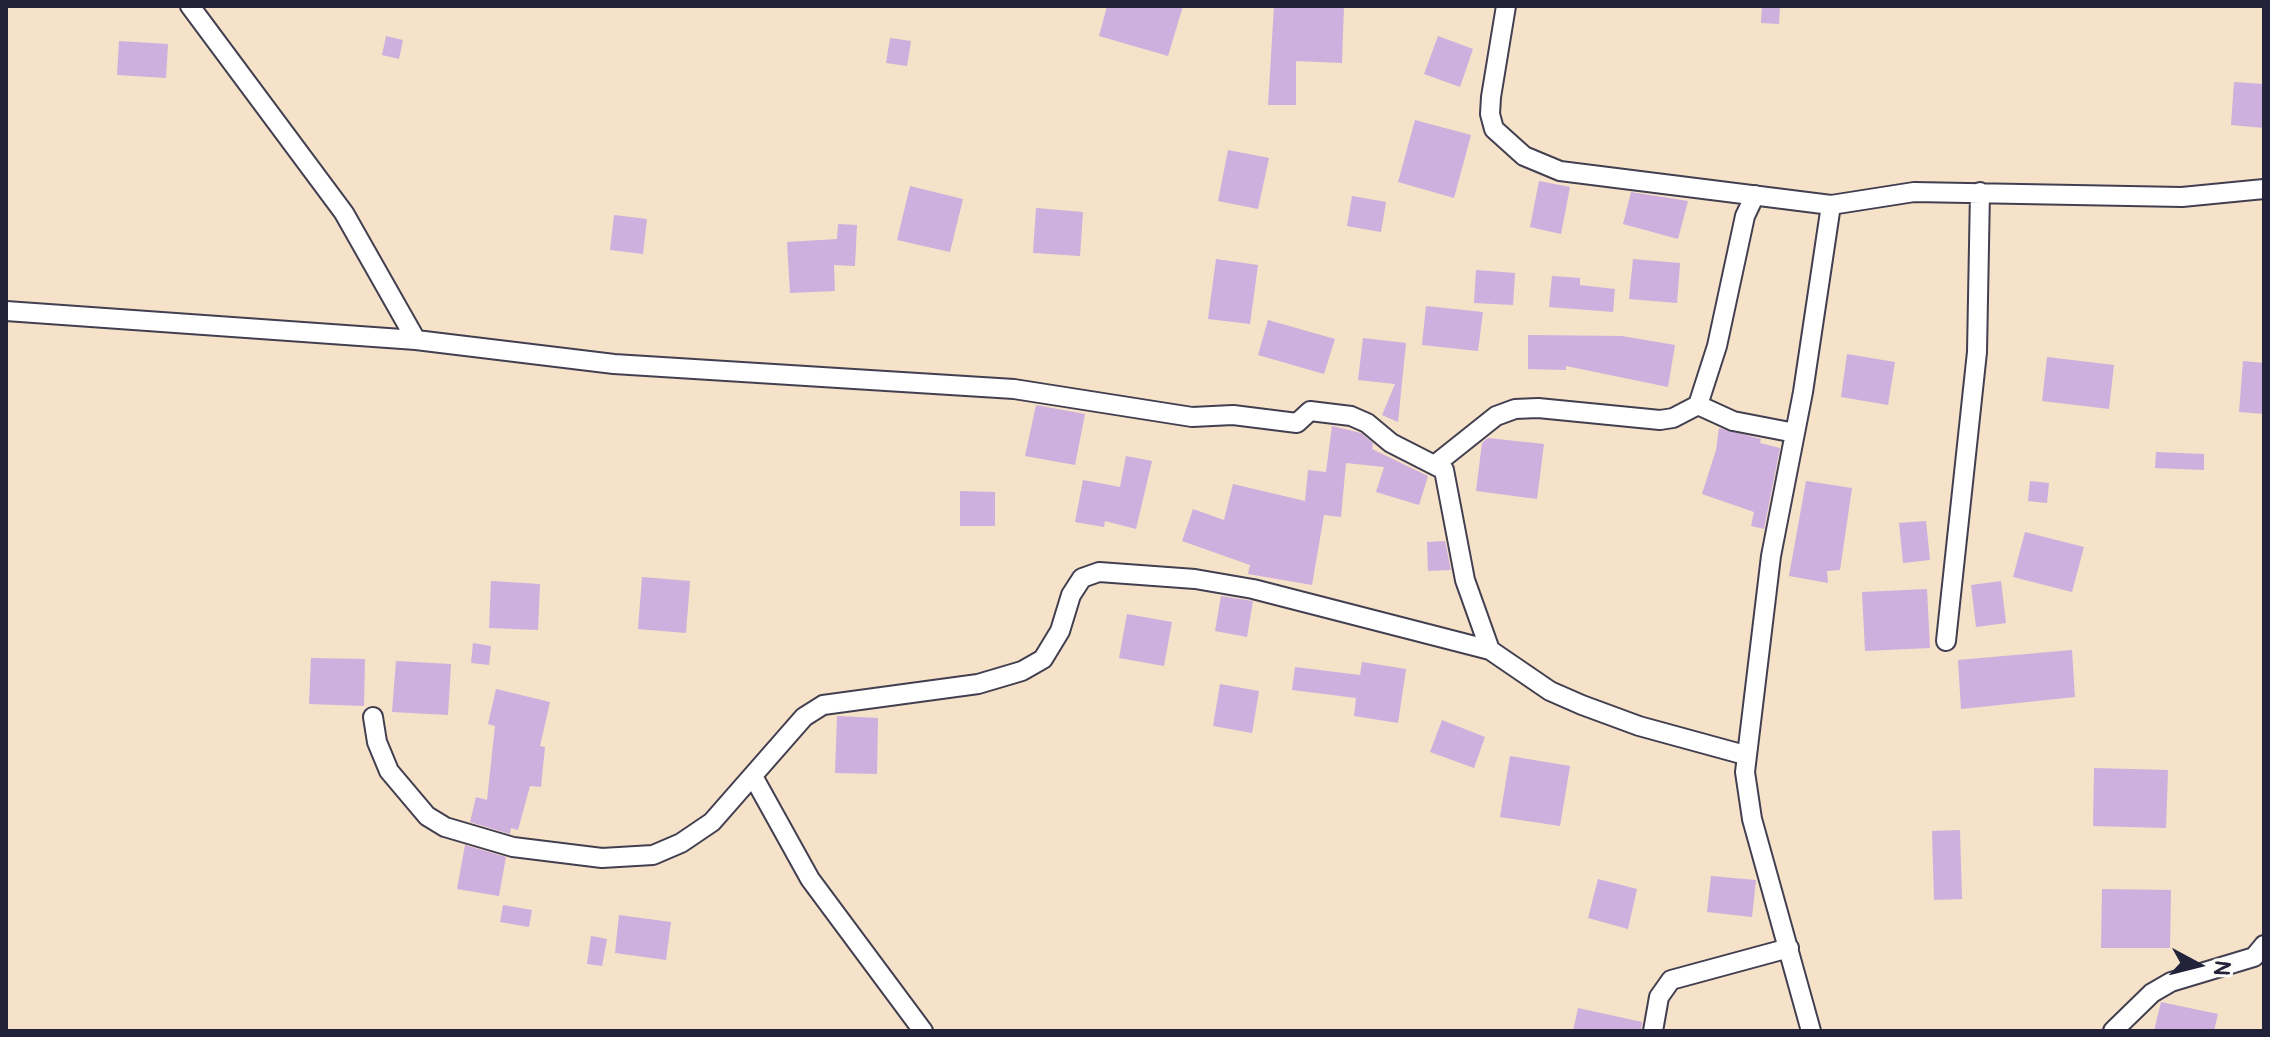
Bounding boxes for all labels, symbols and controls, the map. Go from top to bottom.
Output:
north arrow [2158,925,2238,1005]
text: N [2207,959,2237,977]

